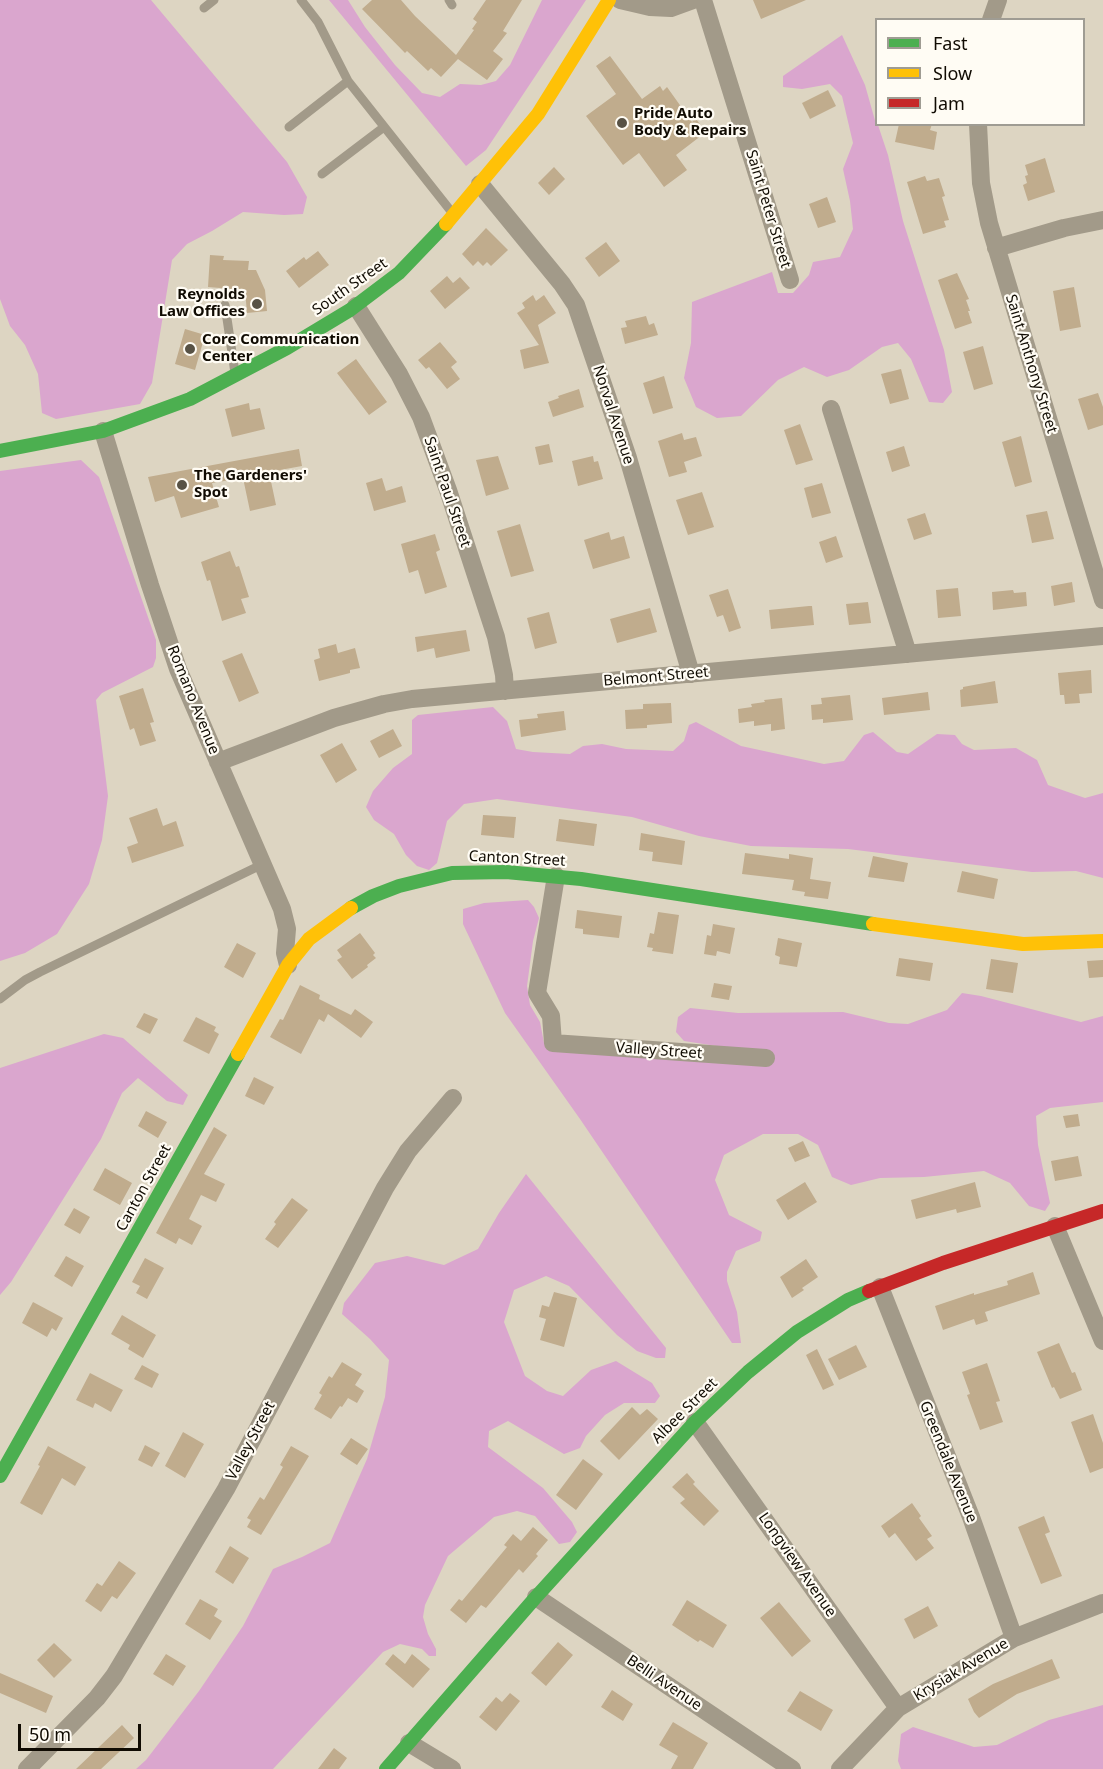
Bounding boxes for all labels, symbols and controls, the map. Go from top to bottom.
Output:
legend [875,18,1085,126]
text: Fast [933,31,968,55]
text: Slow [933,61,972,85]
text: Jam [933,91,965,115]
place label: Pride Auto Body & Repairs [634,105,746,140]
marker: Pride Auto Body & Repairs [615,116,629,130]
street label: Saint Peter Street [741,148,795,270]
street label: South Street [309,255,391,319]
place label: Reynolds Law Offices [159,286,245,321]
street label: Saint Anthony Street [1001,292,1061,436]
marker: Reynolds Law Offices [250,297,264,311]
place label: Core Communication Center [202,331,359,366]
marker: Core Communication Center [183,342,197,356]
street label: Norval Avenue [589,363,637,467]
street label: Saint Paul Street [420,434,474,550]
place label: The Gardeners' Spot [194,467,307,502]
marker: The Gardeners' Spot [175,478,189,492]
street label: Romano Avenue [163,643,223,757]
street label: Belmont Street [603,663,709,691]
street label: Canton Street [468,847,566,871]
street label: Valley Street [615,1039,703,1063]
street label: Canton Street [113,1141,175,1235]
street label: Albee Street [648,1374,722,1448]
street label: Valley Street [223,1399,279,1483]
street label: Greendale Avenue [915,1399,981,1525]
street label: Longview Avenue [754,1509,840,1621]
street label: Krysiak Avenue [910,1635,1012,1705]
street label: Belli Avenue [623,1651,705,1715]
scale bar [21,1712,144,1750]
text: 50 m [29,1722,71,1746]

